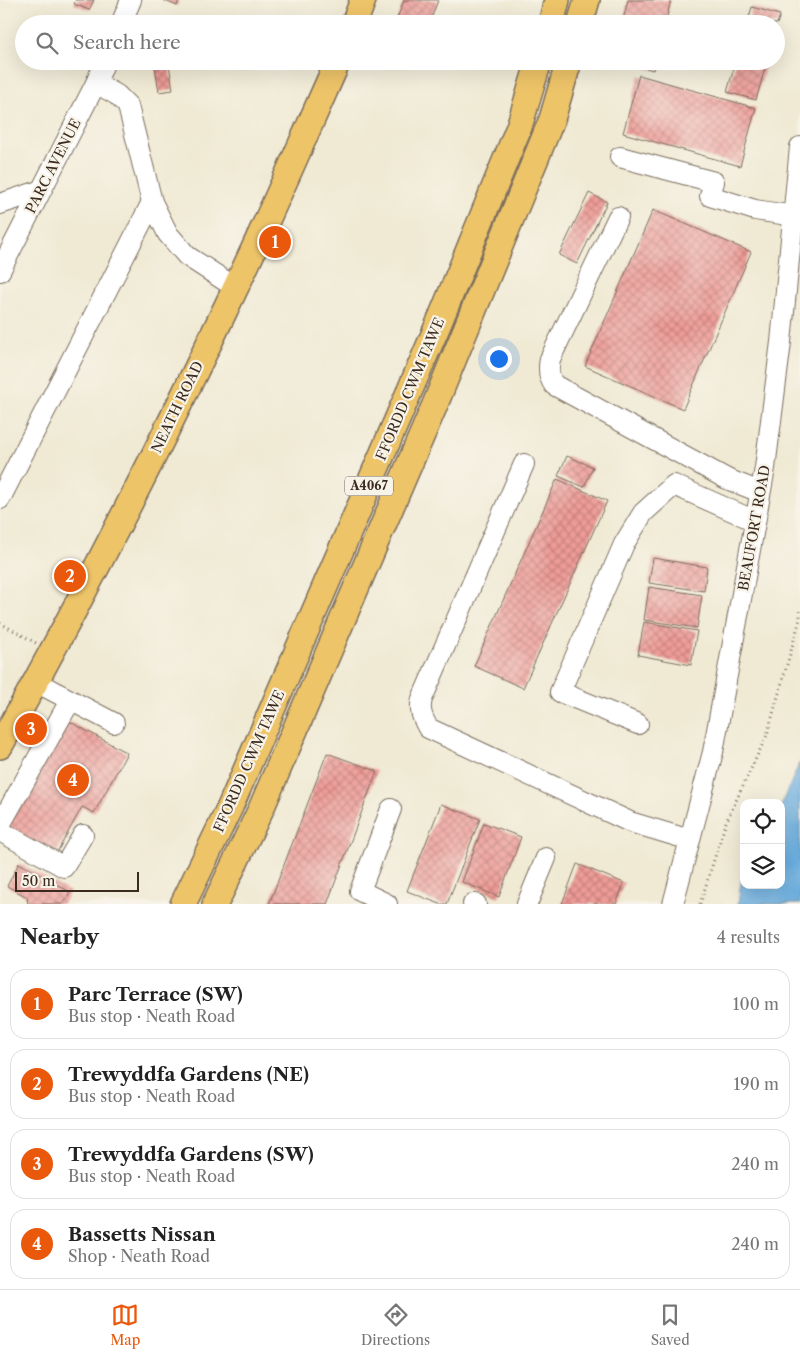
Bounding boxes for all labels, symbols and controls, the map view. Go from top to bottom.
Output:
search box [15,15,785,70]
icon: search [33,29,61,57]
text: Search here [73,31,181,54]
street label: PARC AVENUE [21,116,85,216]
pin: 1 [259,223,291,261]
street label: FFORDD CWM TAWE [372,315,448,463]
your location [486,346,512,372]
street label: NEATH ROAD [147,358,207,456]
street label: BEAUFORT ROAD [734,464,774,592]
road number: A4067 [345,476,393,496]
pin: 2 [54,557,86,595]
street label: FFORDD CWM TAWE [210,687,288,835]
pin: 3 [15,710,47,748]
pin: 4 [57,761,89,799]
map controls [740,799,785,889]
button: locate [740,799,785,844]
button: layers [740,844,785,889]
scale bar [15,869,139,892]
text: 50 m [22,872,55,890]
text: Nearby [20,924,99,949]
text: 4 results [717,927,780,947]
text: Parc Terrace (SW) [68,983,243,1006]
text: 1 [33,994,41,1014]
text: 100 m [733,994,779,1014]
text: Bus stop · Neath Road [68,1006,235,1026]
text: Trewyddfa Gardens (NE) [68,1063,309,1086]
text: 2 [32,1074,42,1094]
text: 190 m [734,1074,779,1094]
text: Bus stop · Neath Road [68,1086,235,1106]
text: Trewyddfa Gardens (SW) [68,1143,314,1166]
text: 3 [32,1154,42,1174]
text: 240 m [731,1154,779,1174]
text: Bus stop · Neath Road [68,1166,235,1186]
text: Bassetts Nissan [68,1223,216,1246]
text: 4 [32,1234,42,1254]
text: 240 m [731,1234,779,1254]
text: Shop · Neath Road [68,1246,210,1266]
tab: Map [110,1301,140,1349]
tab: Directions [361,1301,430,1349]
tab: Saved [651,1301,690,1349]

